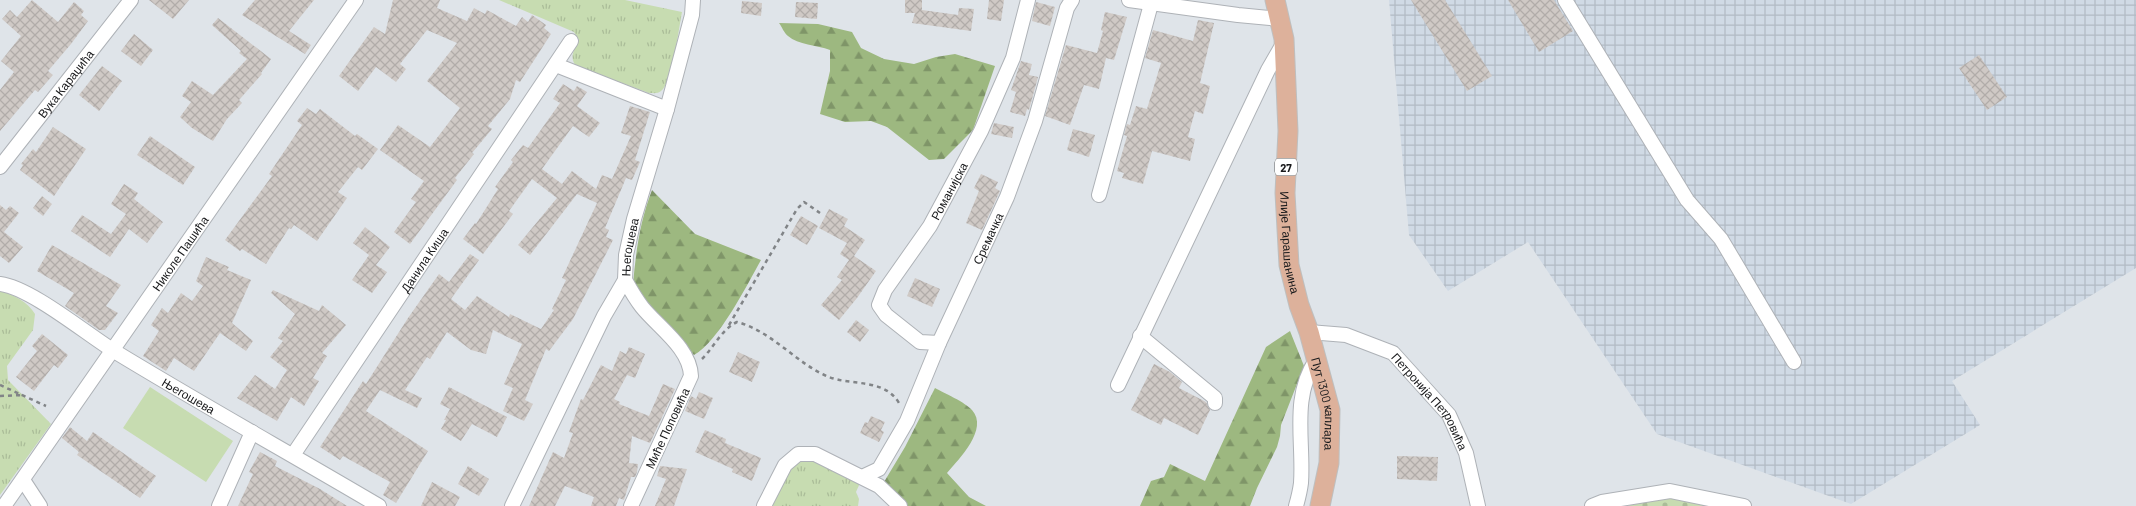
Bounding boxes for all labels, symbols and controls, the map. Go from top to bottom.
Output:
street label: Вука Караџића [35,47,97,120]
road number: 27 [1275,158,1297,176]
street label: Романијска [928,159,970,222]
street label: Илије Гарашанина [1278,191,1303,295]
street label: Сремачка [970,210,1006,266]
street label: Николе Пашића [149,213,211,293]
street label: Његошева [618,216,641,277]
street label: Данила Киша [397,225,451,295]
street label: Петронија Петровића [1389,350,1471,452]
street label: Пут 1300 каплара [1309,356,1337,451]
street label: Његошева [160,375,218,417]
street label: Миће Поповића [642,385,692,471]

